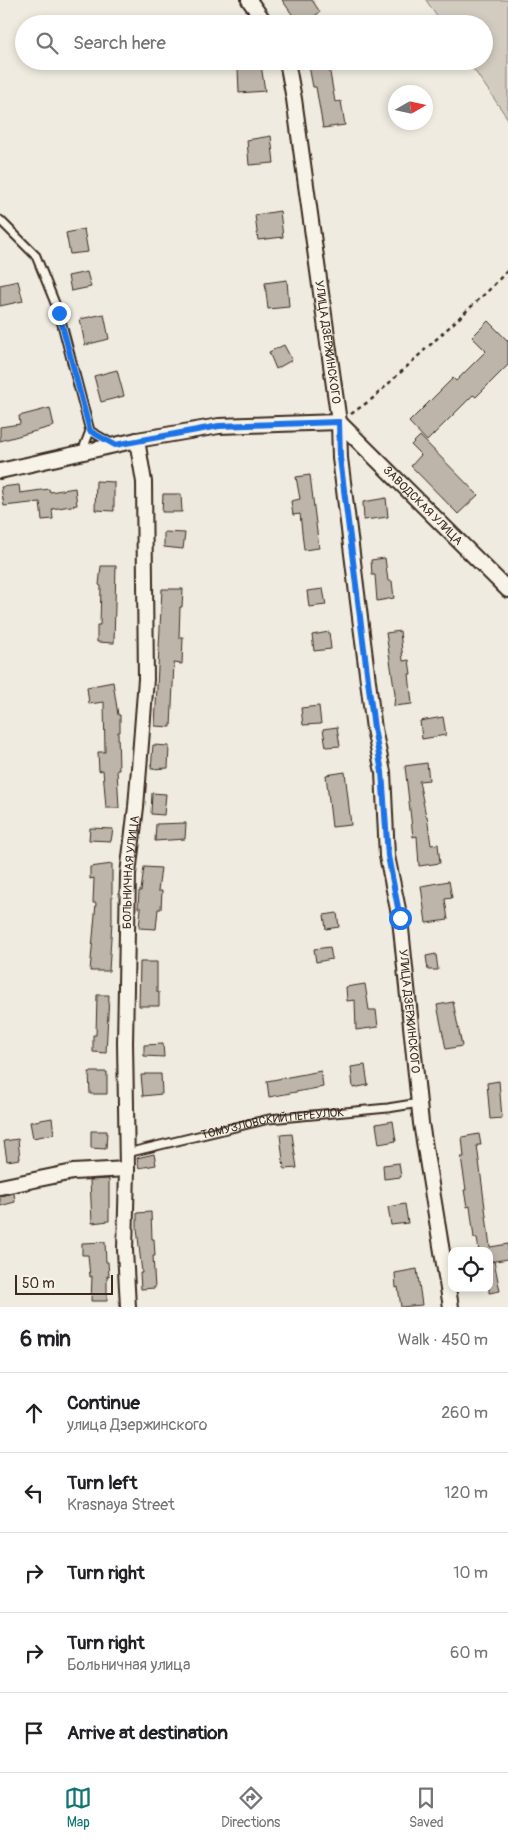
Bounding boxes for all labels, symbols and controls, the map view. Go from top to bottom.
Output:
search box [15,15,493,70]
icon: search [33,29,61,57]
text: Search here [73,31,166,55]
north arrow [388,85,433,130]
street label: УЛИЦА ДЗЕРЖИНСКОГО [311,279,343,405]
route end [48,302,71,325]
street label: ЗАВОДСКАЯ УЛИЦА [380,463,466,549]
street label: БОЛЬНИЧНАЯ УЛИЦА [120,814,143,929]
route start [389,907,412,930]
street label: УЛИЦА ДЗЕРЖИНСКОГО [395,949,423,1074]
street label: ТОМУЗЛОВСКИЙ ПЕРЕУЛОК [200,1105,345,1143]
map controls [448,1247,493,1292]
button: locate [448,1247,493,1292]
scale bar [15,1272,112,1295]
text: 50 m [22,1275,55,1292]
text: 6 min [20,1326,71,1353]
text: Walk · 450 m [398,1330,488,1350]
text: Continue [67,1391,140,1415]
icon: ahead [20,1399,48,1427]
text: 260 m [441,1403,488,1423]
text: улица Дзержинского [67,1415,207,1435]
text: Turn left [67,1471,137,1495]
icon: left [20,1479,48,1507]
text: 120 m [444,1483,488,1503]
text: Krasnaya Street [67,1495,175,1515]
icon: right [20,1559,48,1587]
text: Turn right [67,1561,145,1585]
text: 10 m [453,1563,488,1583]
text: Turn right [67,1631,145,1655]
icon: right [20,1639,48,1667]
text: 60 m [450,1643,488,1663]
text: Больничная улица [67,1655,190,1675]
icon: arrive [20,1719,48,1747]
text: Arrive at destination [67,1721,228,1745]
tab: Map [64,1784,92,1831]
tab: Directions [221,1784,280,1831]
tab: Saved [409,1784,444,1831]

